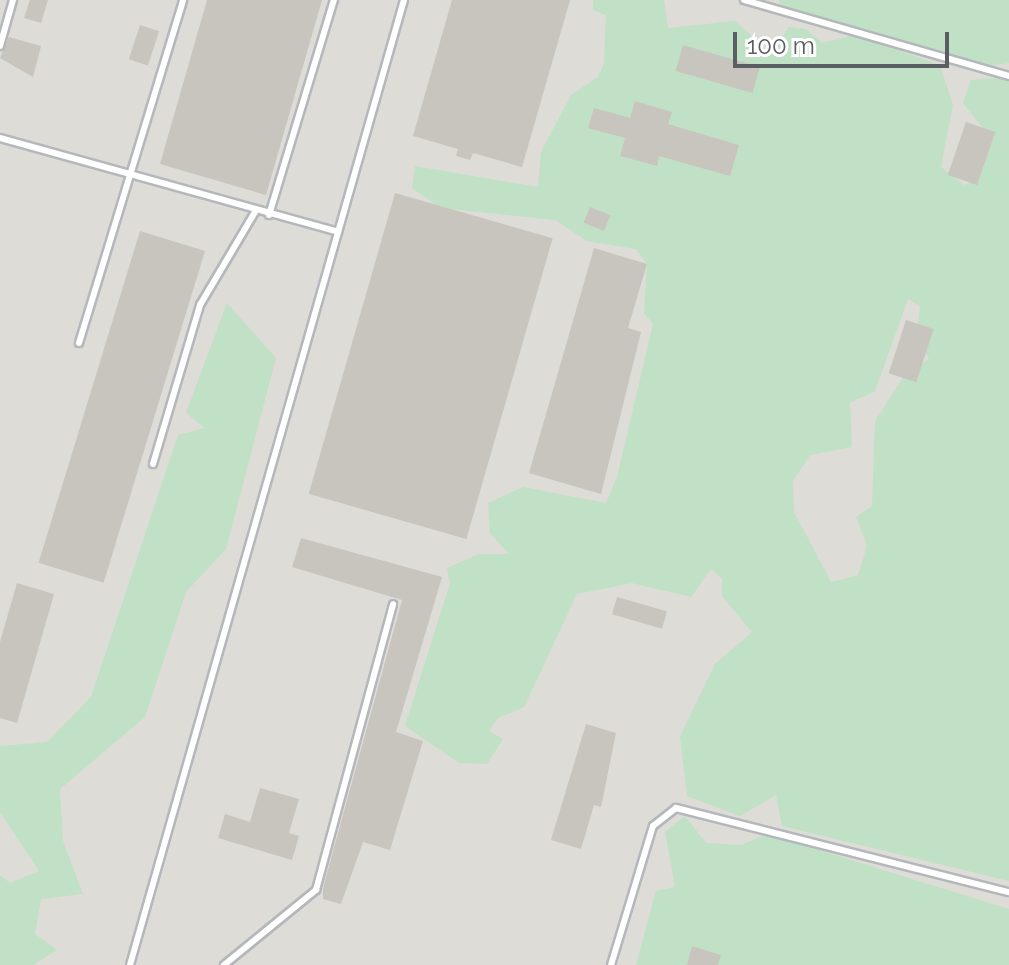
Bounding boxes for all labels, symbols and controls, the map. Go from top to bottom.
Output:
scale bar [737,16,953,66]
text: 100 m [747,31,815,60]

